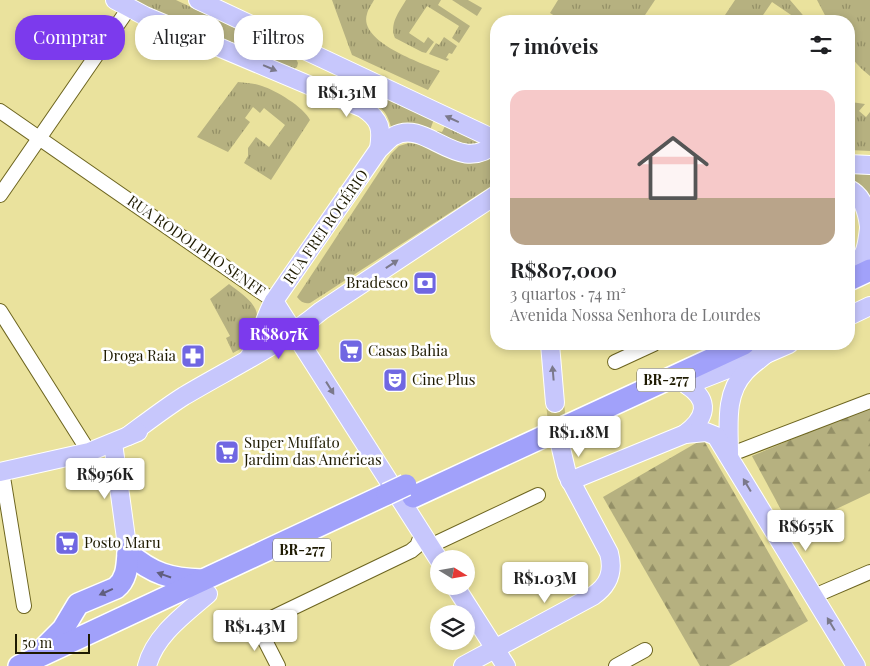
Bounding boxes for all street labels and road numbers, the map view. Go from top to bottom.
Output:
street label: RUA FREI ROGÉRIO [278,165,372,288]
street label: RUA RODOLPHO SENFF [124,190,270,301]
road number: BR-277 [637,368,695,392]
road number: BR-277 [273,538,331,562]

